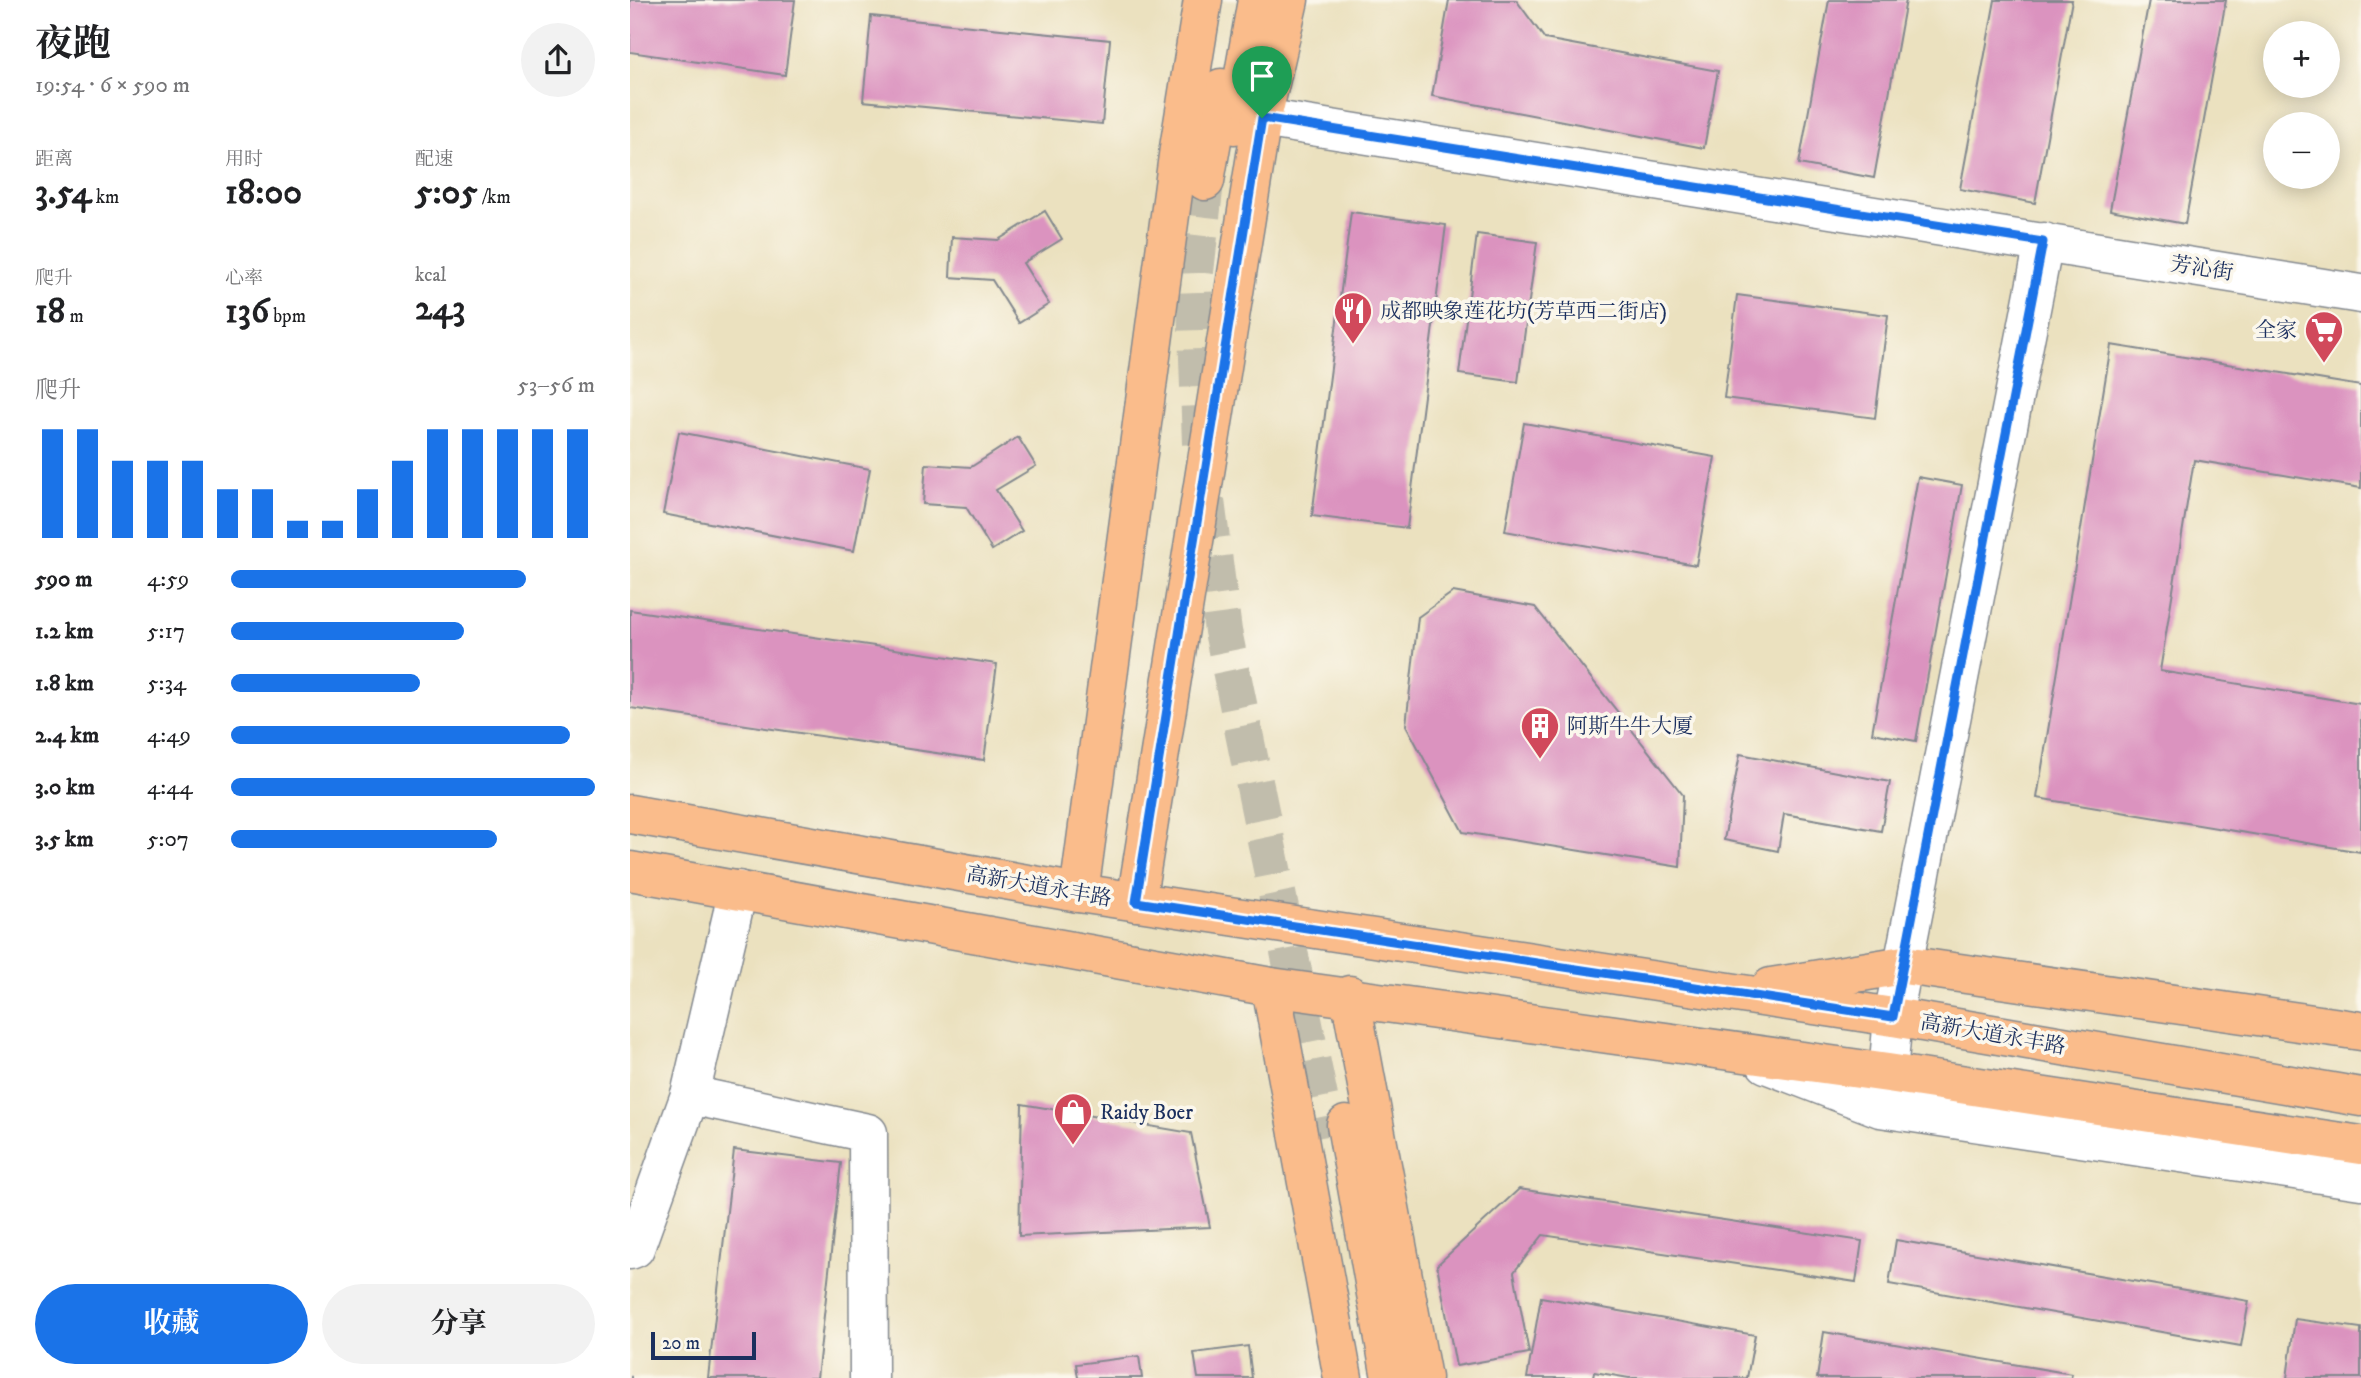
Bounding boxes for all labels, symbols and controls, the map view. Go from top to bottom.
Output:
text: 夜跑 [35,21,111,69]
map controls [2263,21,2340,189]
button: + [2263,21,2340,98]
button: share [521,23,595,97]
pin [1232,46,1292,118]
icon: arrive [1243,57,1281,95]
text: 19:54 · 6 × 590 m [35,71,190,100]
button: − [2263,112,2340,189]
text: 距离 [35,148,73,171]
text: 用时 [225,148,263,171]
text: 配速 [415,148,453,171]
text: 3.54 [35,171,92,215]
text: 18:00 [225,171,302,215]
text: 5:05 [415,171,478,215]
text: km [92,186,119,209]
text: /km [478,186,511,209]
street label: 芳沁街 [2169,251,2235,287]
text: kcal [415,264,446,287]
text: 爬升 [35,267,73,290]
text: 心率 [225,267,263,290]
text: 243 [415,287,465,331]
text: 18 [35,290,65,334]
text: 136 [225,290,269,334]
restaurant icon: 成都映象莲花坊(芳草西二街店) [1332,290,1374,345]
place label: 成都映象莲花坊(芳草西二街店) [1380,299,1667,325]
text: m [65,305,84,328]
text: bpm [269,305,306,328]
supermarket icon: 全家 [2303,309,2345,364]
place label: 全家 [2255,318,2297,344]
text: 53–56 m [517,371,595,400]
text: 爬升 [35,376,81,405]
text: 590 m [35,565,93,594]
text: 4:59 [147,565,189,594]
text: 1.2 km [35,617,94,646]
text: 5:17 [147,617,185,646]
text: 1.8 km [35,669,94,698]
text: 5:34 [147,669,186,698]
building icon: 阿斯牛牛大厦 [1519,705,1561,760]
place label: 阿斯牛牛大厦 [1567,714,1693,740]
text: 2.4 km [35,721,99,750]
text: 4:49 [147,721,191,750]
text: 3.0 km [35,773,95,802]
text: 4:44 [147,773,193,802]
text: 3.5 km [35,825,94,854]
text: 5:07 [147,825,189,854]
street label: 高新大道永丰路 [964,861,1113,913]
street label: 高新大道永丰路 [1918,1009,2067,1061]
shop icon: Raidy Boer [1052,1091,1094,1146]
place label: Raidy Boer [1100,1100,1193,1126]
button: 收藏 [35,1284,308,1364]
button: 分享 [322,1284,595,1364]
scale bar [651,1329,756,1361]
text: 20 m [662,1332,700,1355]

